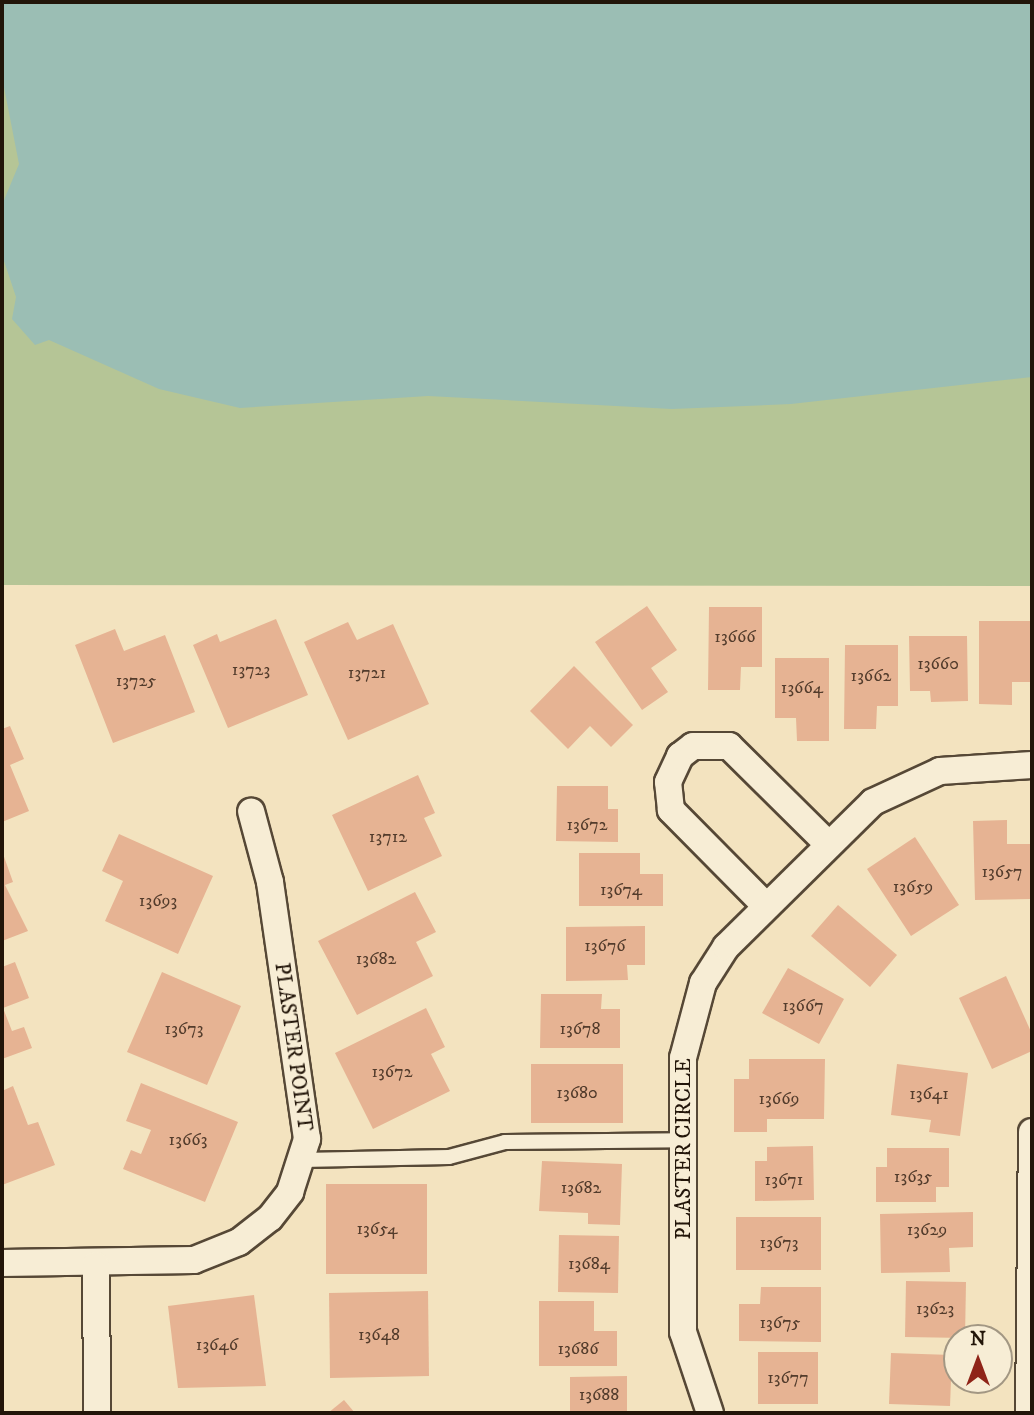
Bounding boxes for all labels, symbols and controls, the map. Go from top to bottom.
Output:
house number: 13666 [714,626,756,648]
house number: 13660 [917,653,959,675]
house number: 13723 [232,659,270,681]
house number: 13721 [348,662,386,684]
house number: 13662 [851,665,891,687]
house number: 13725 [116,670,156,692]
house number: 13664 [781,677,823,699]
house number: 13672 [566,814,608,836]
house number: 13712 [369,826,407,848]
house number: 13657 [981,861,1023,883]
house number: 13659 [893,876,933,898]
house number: 13674 [600,879,642,901]
house number: 13693 [139,890,177,912]
house number: 13676 [584,935,626,957]
house number: 13682 [356,948,396,970]
street label: PLASTER POINT [269,961,317,1133]
house number: 13667 [782,995,824,1017]
house number: 13673 [165,1018,203,1040]
house number: 13678 [559,1018,601,1040]
street label: PLASTER CIRCLE [671,1058,697,1240]
house number: 13672 [371,1061,413,1083]
house number: 13680 [556,1082,598,1104]
house number: 13641 [909,1083,949,1105]
house number: 13669 [758,1088,800,1110]
house number: 13663 [169,1129,207,1151]
house number: 13635 [894,1166,932,1188]
house number: 13671 [765,1169,803,1191]
house number: 13682 [561,1177,601,1199]
house number: 13654 [356,1218,398,1240]
house number: 13629 [907,1219,947,1241]
house number: 13673 [760,1232,798,1254]
house number: 13684 [568,1253,610,1275]
house number: 13623 [916,1298,954,1320]
house number: 13675 [759,1312,801,1334]
house number: 13648 [358,1324,400,1346]
north arrow [943,1324,1013,1394]
text: N [970,1328,986,1351]
house number: 13646 [196,1334,238,1356]
house number: 13686 [557,1338,599,1360]
house number: 13677 [767,1367,809,1389]
house number: 13688 [579,1384,619,1406]

